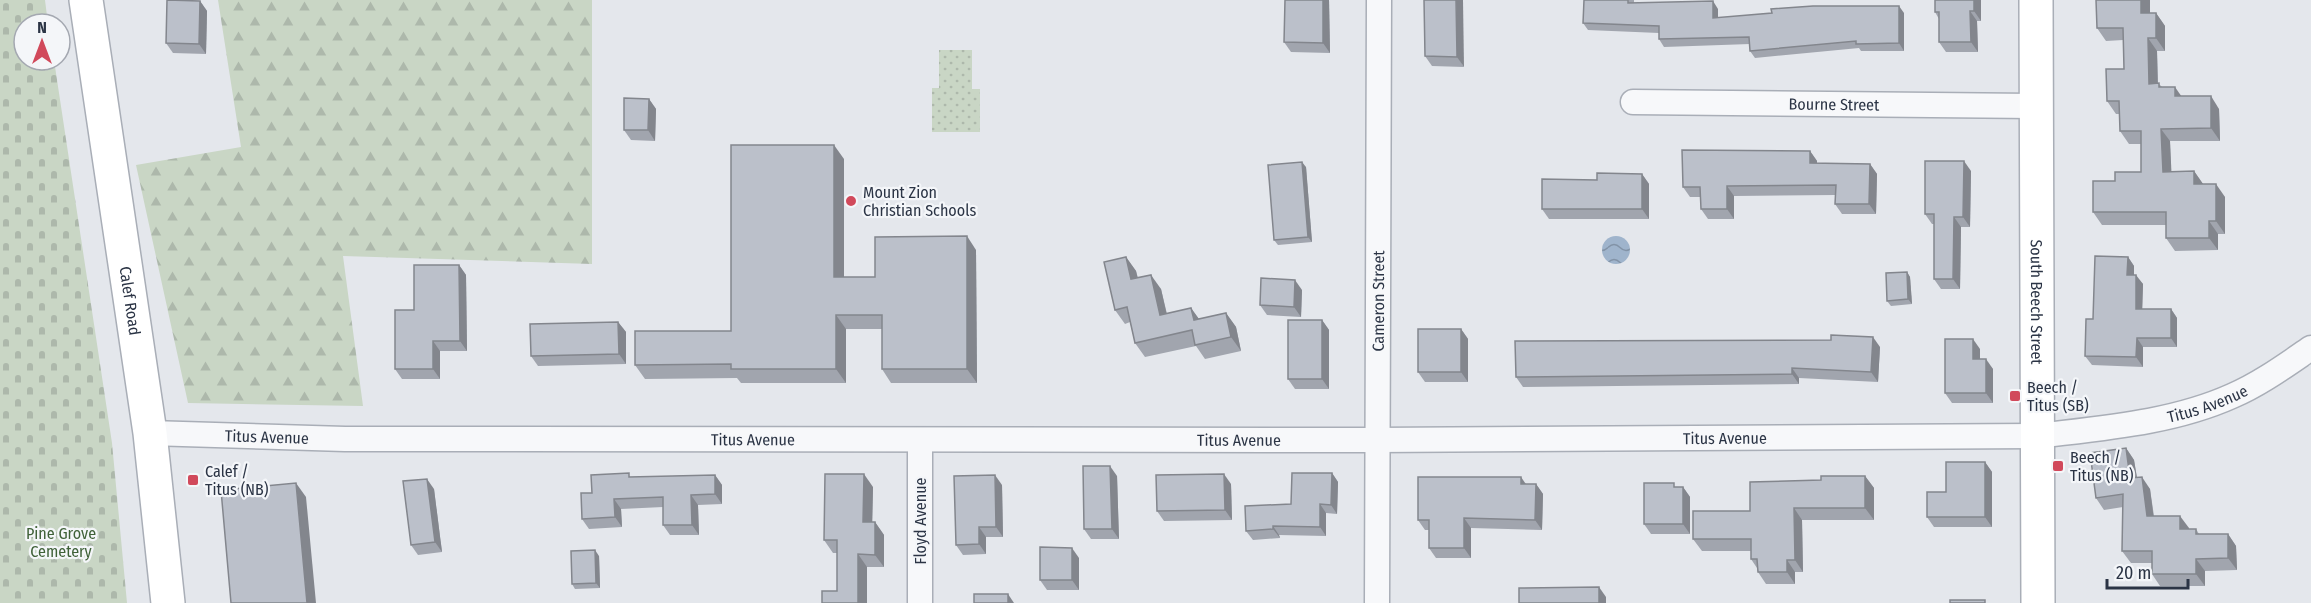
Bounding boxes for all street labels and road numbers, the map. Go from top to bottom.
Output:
street label: Bourne Street [1789,95,1880,114]
street label: South Beech Street [2027,239,2046,365]
street label: Cameron Street [1369,250,1388,352]
street label: Calef Road [115,265,144,337]
street label: Titus Avenue [2166,381,2251,427]
street label: Titus Avenue [225,426,309,448]
street label: Titus Avenue [1683,429,1767,448]
street label: Titus Avenue [711,430,795,449]
street label: Titus Avenue [1197,431,1281,450]
street label: Floyd Avenue [911,477,930,564]

